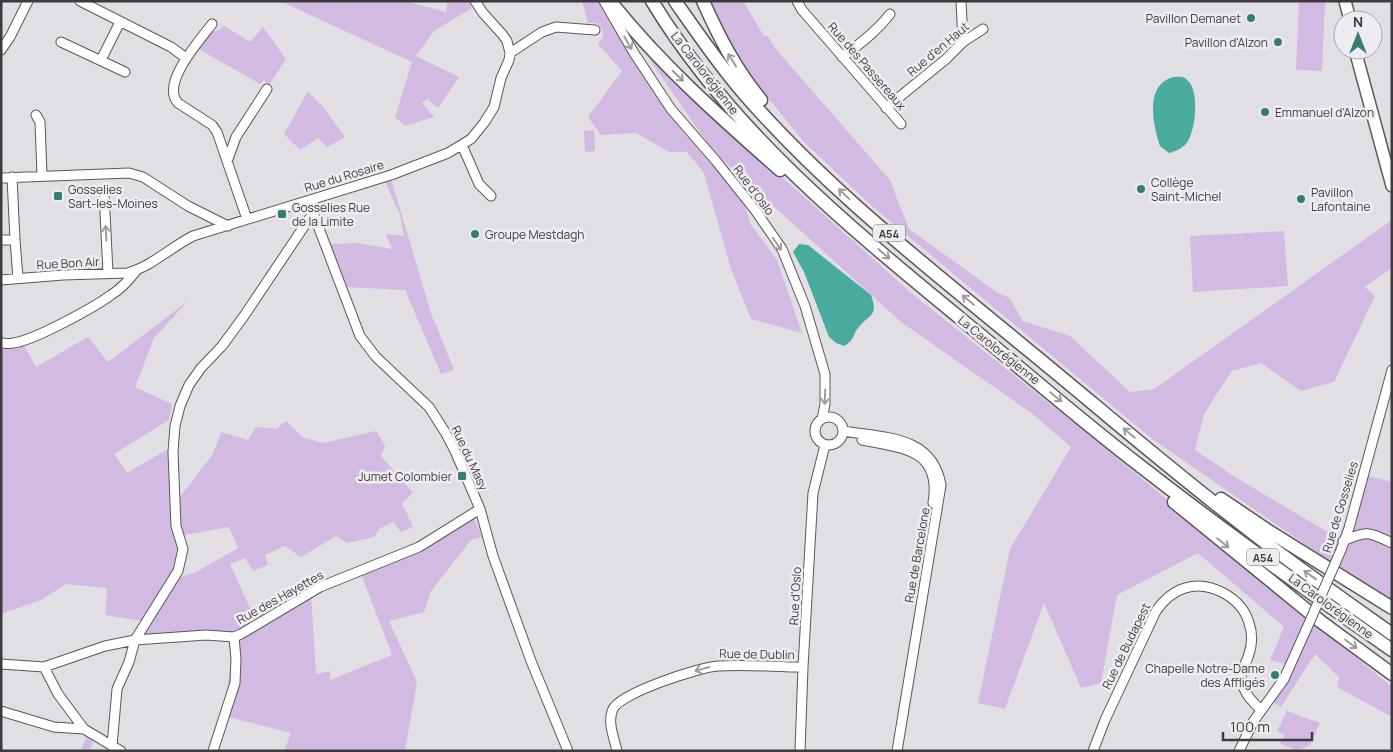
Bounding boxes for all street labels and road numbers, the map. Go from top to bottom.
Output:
street label: Rue des Passereaux [824,18,910,114]
street label: Rue d'en Haut [903,18,973,80]
street label: La Carolorégienne [667,28,743,118]
street label: Rue du Rosaire [302,156,386,196]
street label: Rue d'Oslo [730,161,778,219]
road number: A54 [873,224,905,242]
street label: Rue Bon Air [36,253,100,273]
street label: La Carolorégienne [954,312,1044,388]
street label: Rue du Masy [448,423,493,494]
street label: Rue de Gosselies [1318,459,1362,555]
street label: Rue de Barcelone [900,506,934,604]
road number: A54 [1247,548,1279,566]
street label: Rue des Hayettes [234,566,326,628]
street label: Rue d'Oslo [785,566,805,626]
street label: La Carolorégienne [1285,569,1377,643]
street label: Rue de Budapest [1098,600,1154,692]
street label: Rue de Dublin [719,645,795,663]

